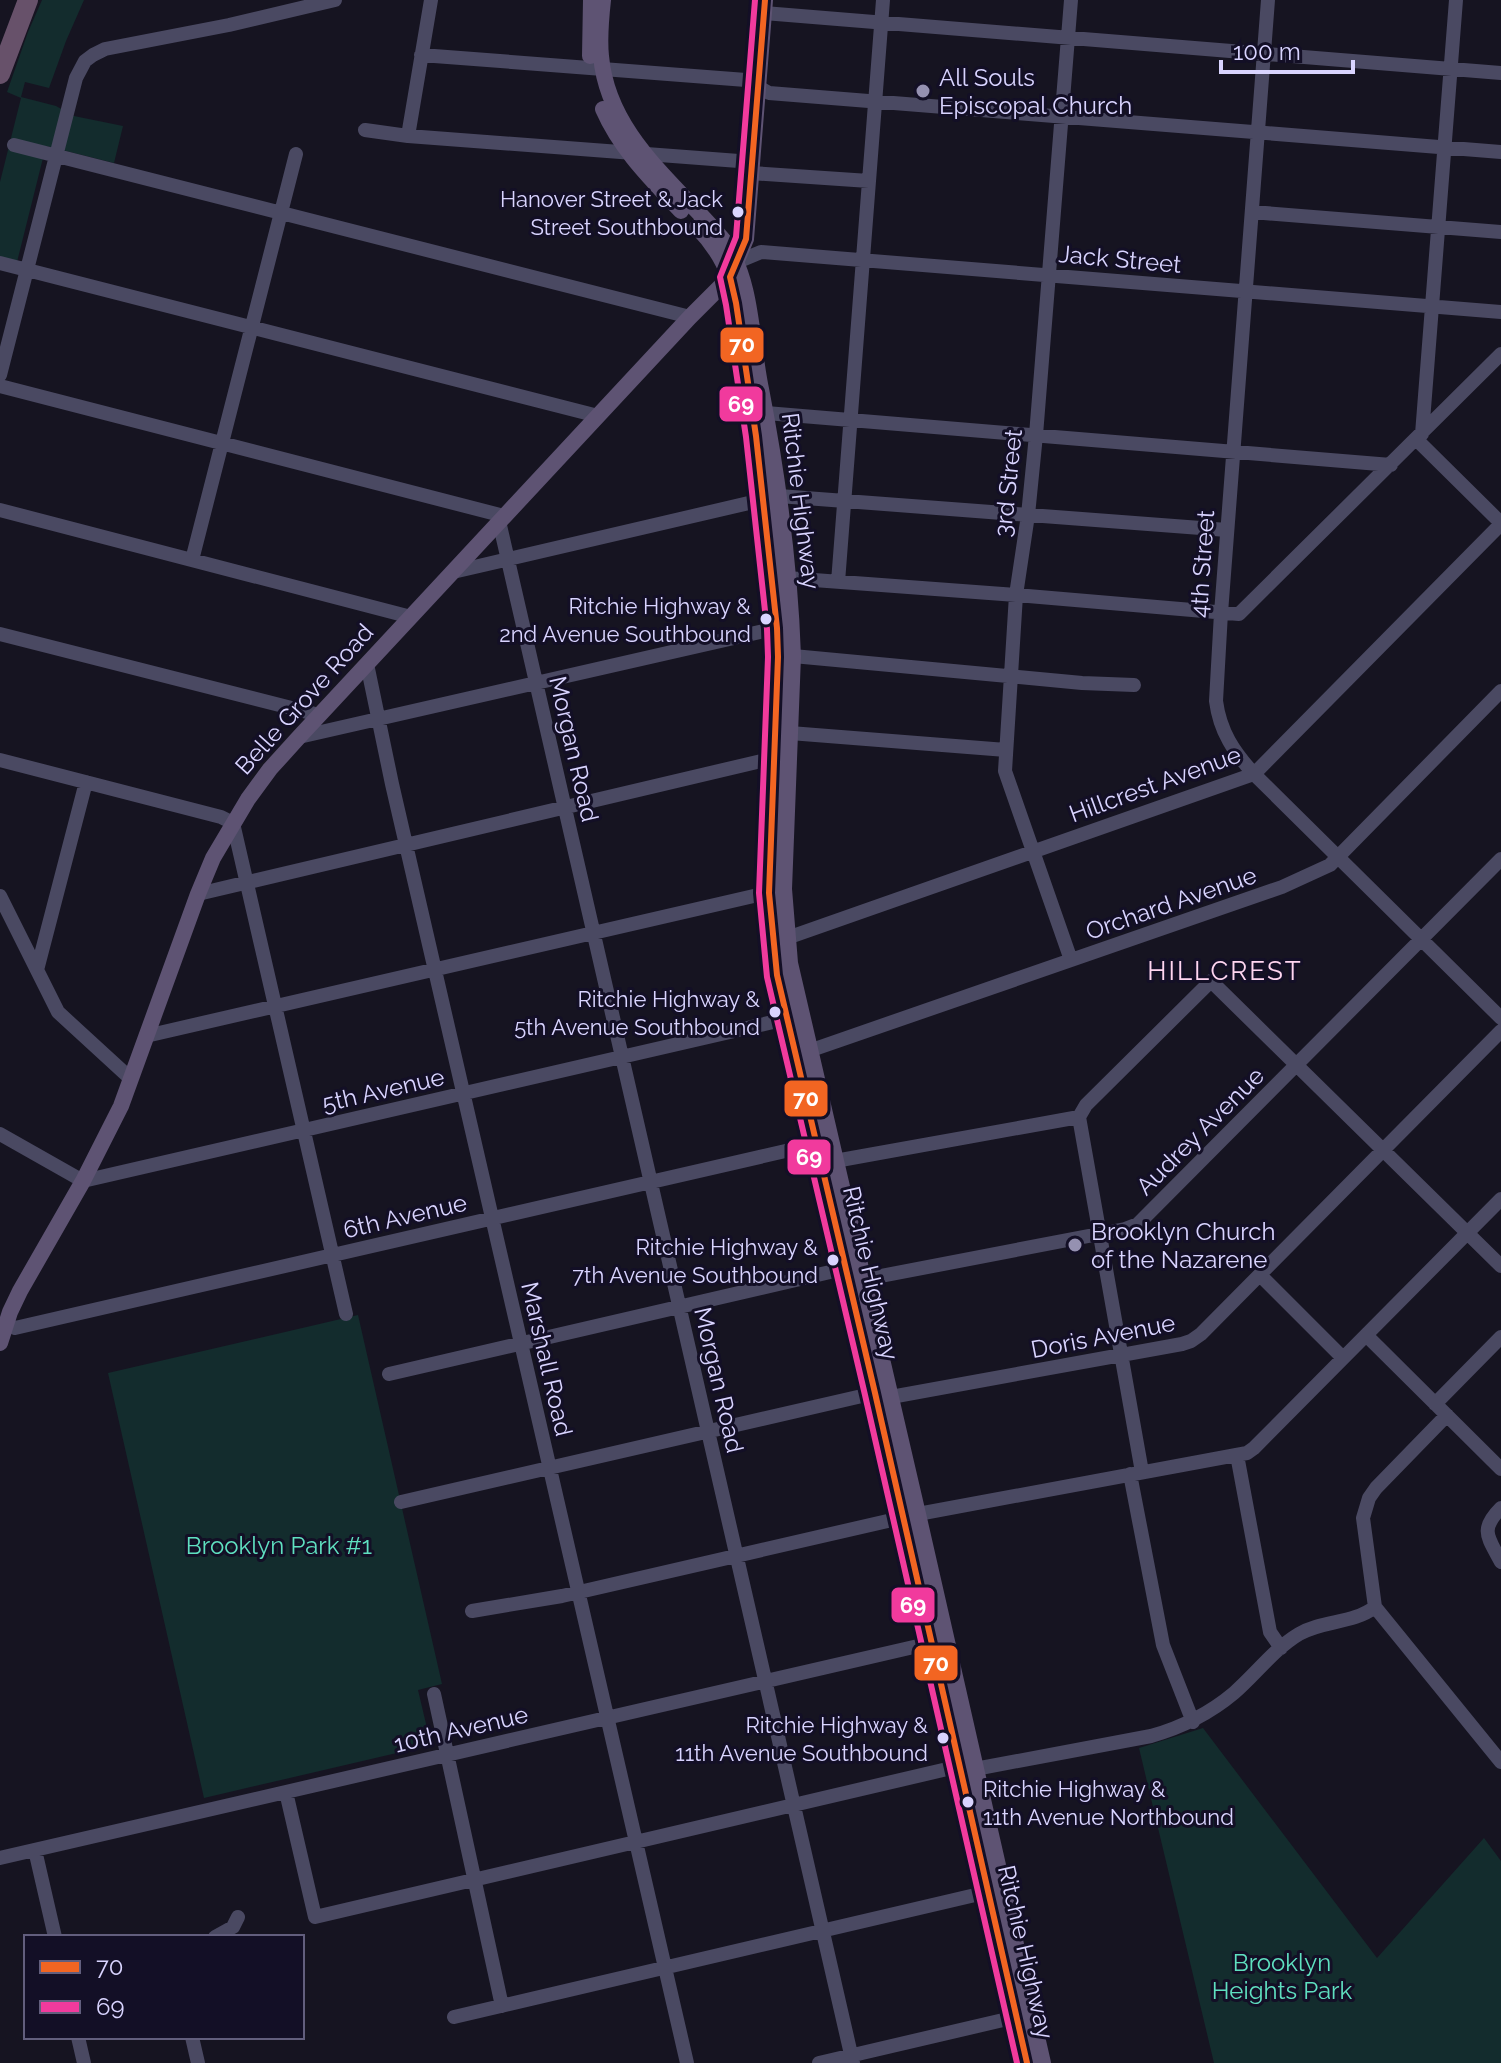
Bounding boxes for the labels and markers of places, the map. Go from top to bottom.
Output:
place label: All Souls Episcopal Church [939,63,1132,120]
marker: All Souls Episcopal Church [914,82,932,100]
place label: Hanover Street & Jack Street Southbound [500,186,723,240]
marker: Hanover Street & Jack Street Southbound [730,204,746,220]
place label: Ritchie Highway & 2nd Avenue Southbound [499,593,751,647]
marker: Ritchie Highway & 2nd Avenue Southbound [758,611,774,627]
place label: Ritchie Highway & 5th Avenue Southbound [514,986,760,1040]
marker: Ritchie Highway & 5th Avenue Southbound [767,1004,783,1020]
place label: Brooklyn Church of the Nazarene [1091,1217,1275,1274]
place label: Ritchie Highway & 7th Avenue Southbound [572,1234,818,1288]
marker: Brooklyn Church of the Nazarene [1066,1236,1084,1254]
marker: Ritchie Highway & 7th Avenue Southbound [825,1252,841,1268]
place label: Ritchie Highway & 11th Avenue Southbound [675,1712,928,1766]
marker: Ritchie Highway & 11th Avenue Southbound [935,1730,951,1746]
place label: Ritchie Highway & 11th Avenue Northbound [983,1776,1234,1830]
marker: Ritchie Highway & 11th Avenue Northbound [960,1794,976,1810]

